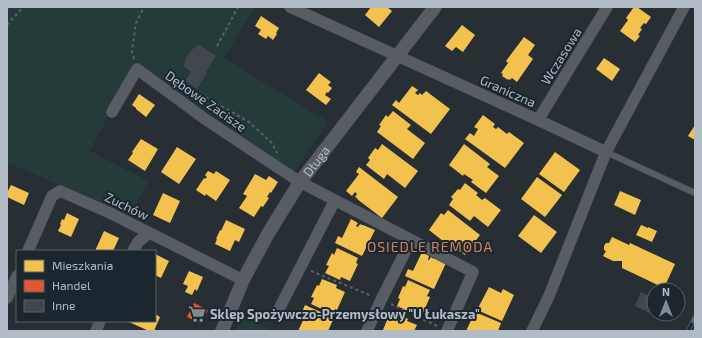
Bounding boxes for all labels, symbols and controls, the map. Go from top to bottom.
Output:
street label: Wczasowa [537,25,585,87]
street label: Dębowe Zacisze [162,67,250,135]
street label: Graniczna [478,72,538,110]
street label: Długa [299,142,333,180]
street label: Zuchów [102,189,152,224]
district label: OSIEDLE REMODA [367,238,493,255]
legend [16,250,156,322]
text: Mieszkania [52,258,113,272]
text: Handel [52,278,91,292]
north arrow [646,282,686,322]
text: N [662,285,670,298]
text: Inne [52,298,76,312]
supermarket icon: Sklep Spożywczo-Przemysłowy "U Łukasza" [187,304,207,324]
place label: Sklep Spożywczo-Przemysłowy "U Łukasza" [210,306,480,322]

